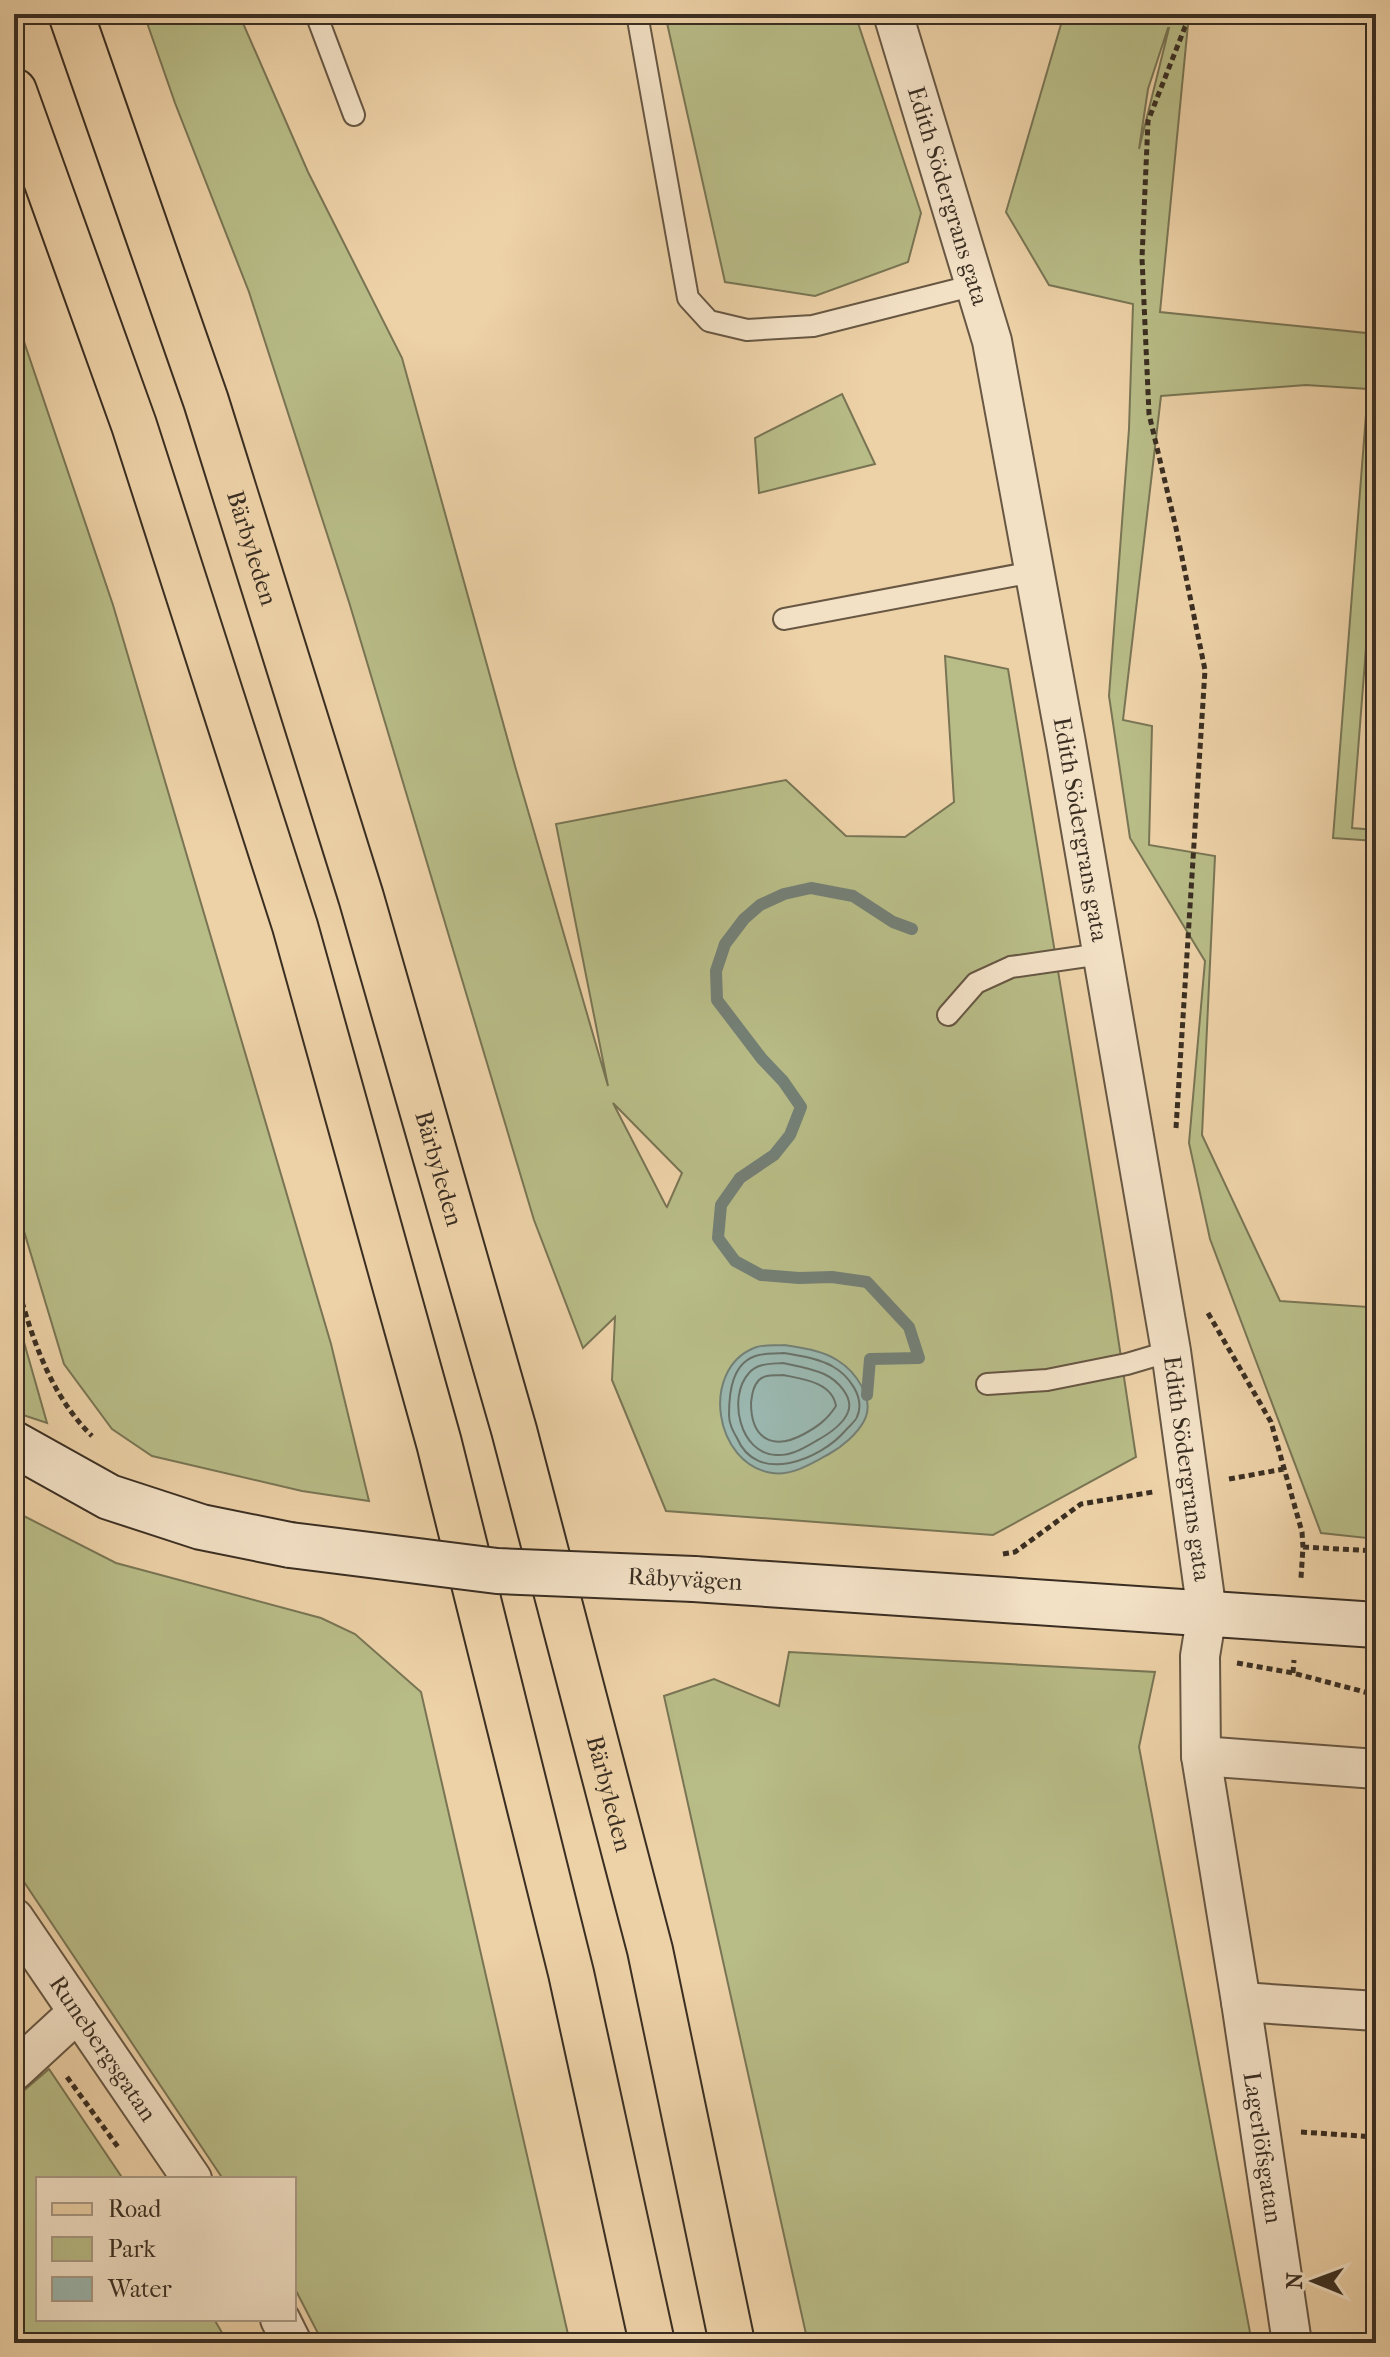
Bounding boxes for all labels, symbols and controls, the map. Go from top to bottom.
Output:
street label: Edith Södergrans gata [902,83,995,310]
street label: Bärbyleden [221,487,283,609]
street label: Edith Södergrans gata [1047,715,1114,945]
street label: Bärbyleden [409,1108,469,1229]
street label: Edith Södergrans gata [1158,1354,1217,1584]
street label: Råbyvägen [627,1562,743,1596]
street label: Bärbyleden [581,1733,638,1855]
street label: Runebergsgatan [44,1970,163,2127]
street label: Lagerlöfsgatan [1238,2070,1288,2226]
legend [36,2177,296,2321]
text: Road [108,2195,162,2223]
text: Park [108,2235,156,2263]
north arrow [1274,2241,1354,2321]
text: N [1282,2272,1308,2289]
text: Water [107,2275,172,2303]

